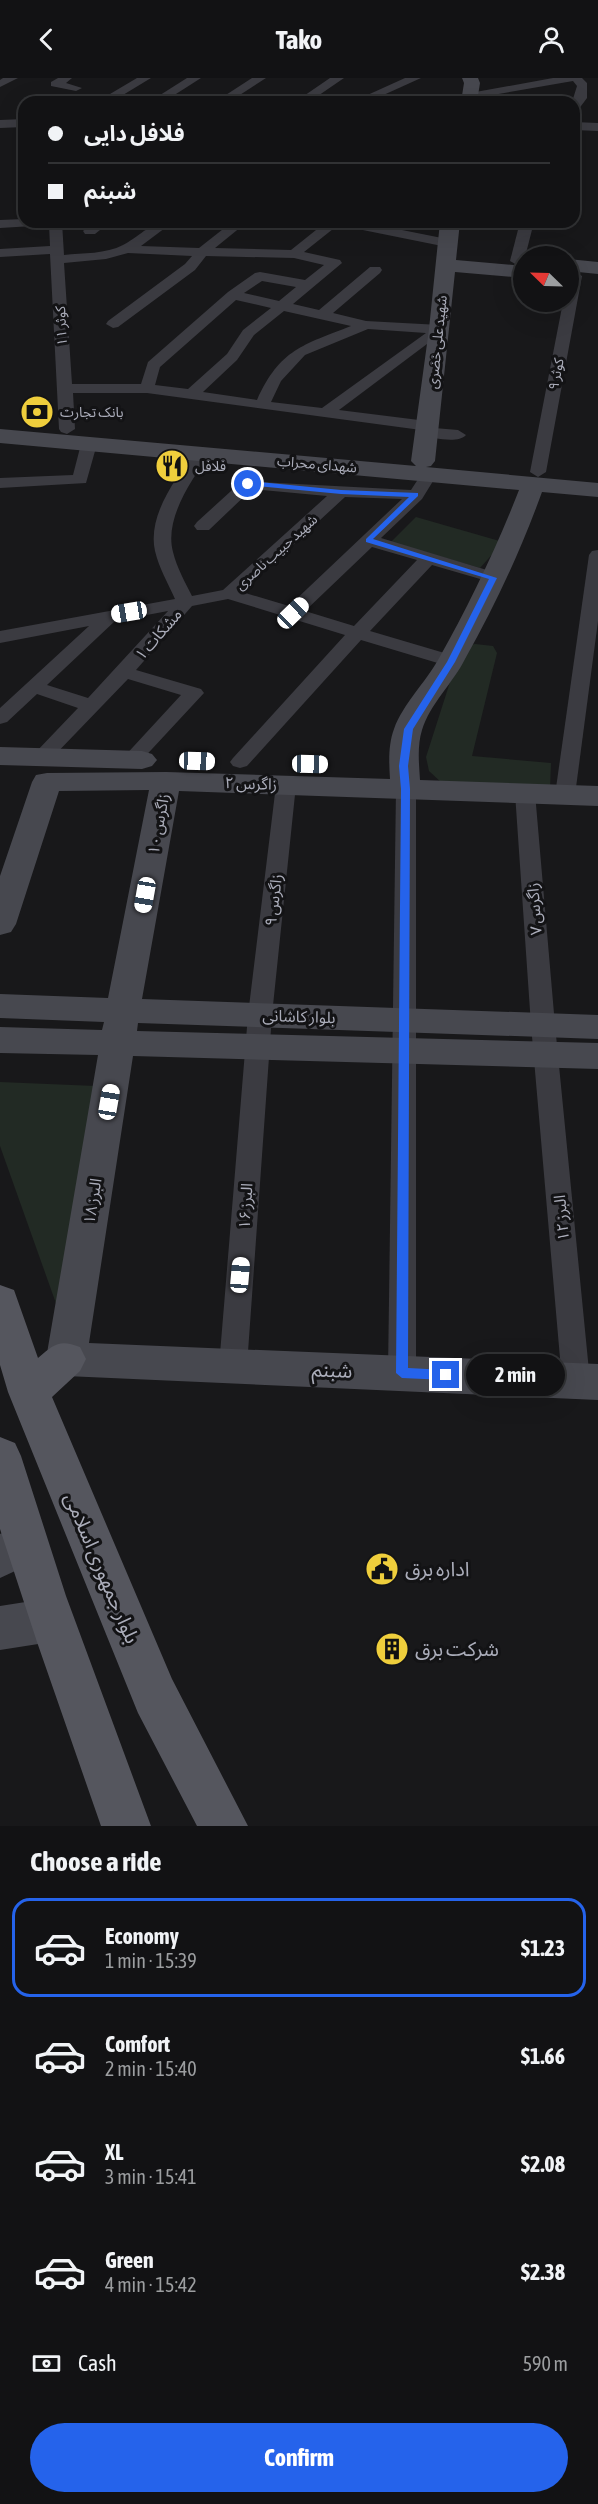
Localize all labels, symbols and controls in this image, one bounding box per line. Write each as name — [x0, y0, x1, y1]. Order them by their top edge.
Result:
icon: back — [30, 23, 63, 56]
icon: person — [535, 23, 568, 56]
text: Tako — [276, 24, 322, 55]
text: فلافل دایی — [84, 120, 185, 146]
text: شبنم — [84, 178, 136, 204]
north arrow — [513, 246, 579, 312]
map controls — [513, 246, 579, 312]
street label: شهید علی خضری — [424, 294, 451, 390]
street label: کوثر ۱۱ — [52, 305, 71, 346]
street label: کوثر ۹ — [545, 357, 568, 391]
bank icon: بانک تجارت — [19, 394, 55, 430]
place label: بانک تجارت — [60, 404, 124, 421]
restaurant icon: فلافل — [154, 448, 190, 484]
street label: شهدای محراب — [276, 453, 358, 476]
place label: فلافل — [195, 458, 226, 475]
route start — [234, 470, 261, 497]
street label: شهید حبیب ناصری — [232, 511, 321, 594]
car — [274, 594, 312, 632]
car — [110, 600, 148, 624]
street label: مشکات ۱ — [131, 605, 185, 663]
car — [179, 751, 215, 771]
car — [292, 755, 328, 773]
street label: زاگرس ۲ — [224, 773, 278, 794]
street label: زاگرس ۱۰ — [144, 792, 173, 856]
street label: زاگرس ۹ — [261, 873, 286, 927]
car — [133, 876, 157, 914]
street label: زاگرس ۷ — [523, 882, 546, 936]
street label: بلوار کاشانی — [262, 1006, 336, 1027]
car — [97, 1083, 121, 1121]
street label: البرز ۱۸ — [79, 1177, 105, 1225]
street label: البرز ۱۶ — [234, 1182, 257, 1230]
street label: البرز ۱۲ — [550, 1194, 573, 1242]
car — [229, 1256, 251, 1294]
callout: 2 min — [467, 1354, 566, 1396]
street label: شبنم — [311, 1357, 353, 1386]
route end — [432, 1361, 459, 1388]
text: 2 min — [495, 1363, 536, 1386]
street label: بلوار جمهوری اسلامی — [59, 1489, 145, 1647]
public building icon: اداره برق — [364, 1551, 400, 1587]
place label: اداره برق — [405, 1557, 470, 1581]
building icon: شرکت برق — [374, 1631, 410, 1667]
place label: شرکت برق — [415, 1637, 499, 1661]
text: Choose a ride — [30, 1846, 162, 1877]
icon: car — [33, 1921, 87, 1975]
text: Economy — [105, 1923, 179, 1949]
text: $1.23 — [521, 1935, 565, 1961]
text: 1 min · 15:39 — [105, 1949, 197, 1972]
icon: car — [33, 2029, 87, 2083]
text: Comfort — [105, 2031, 170, 2057]
text: $1.66 — [521, 2043, 565, 2069]
text: 2 min · 15:40 — [105, 2057, 197, 2080]
icon: car — [33, 2137, 87, 2191]
text: XL — [105, 2139, 123, 2165]
text: $2.08 — [521, 2151, 565, 2177]
text: 3 min · 15:41 — [105, 2165, 197, 2188]
icon: car — [33, 2245, 87, 2299]
text: Green — [105, 2247, 154, 2273]
text: $2.38 — [521, 2259, 565, 2285]
text: 4 min · 15:42 — [105, 2273, 197, 2296]
icon: cash — [30, 2347, 63, 2380]
text: Cash — [78, 2350, 117, 2376]
text: 590 m — [523, 2352, 568, 2375]
button: Confirm — [30, 2423, 568, 2492]

